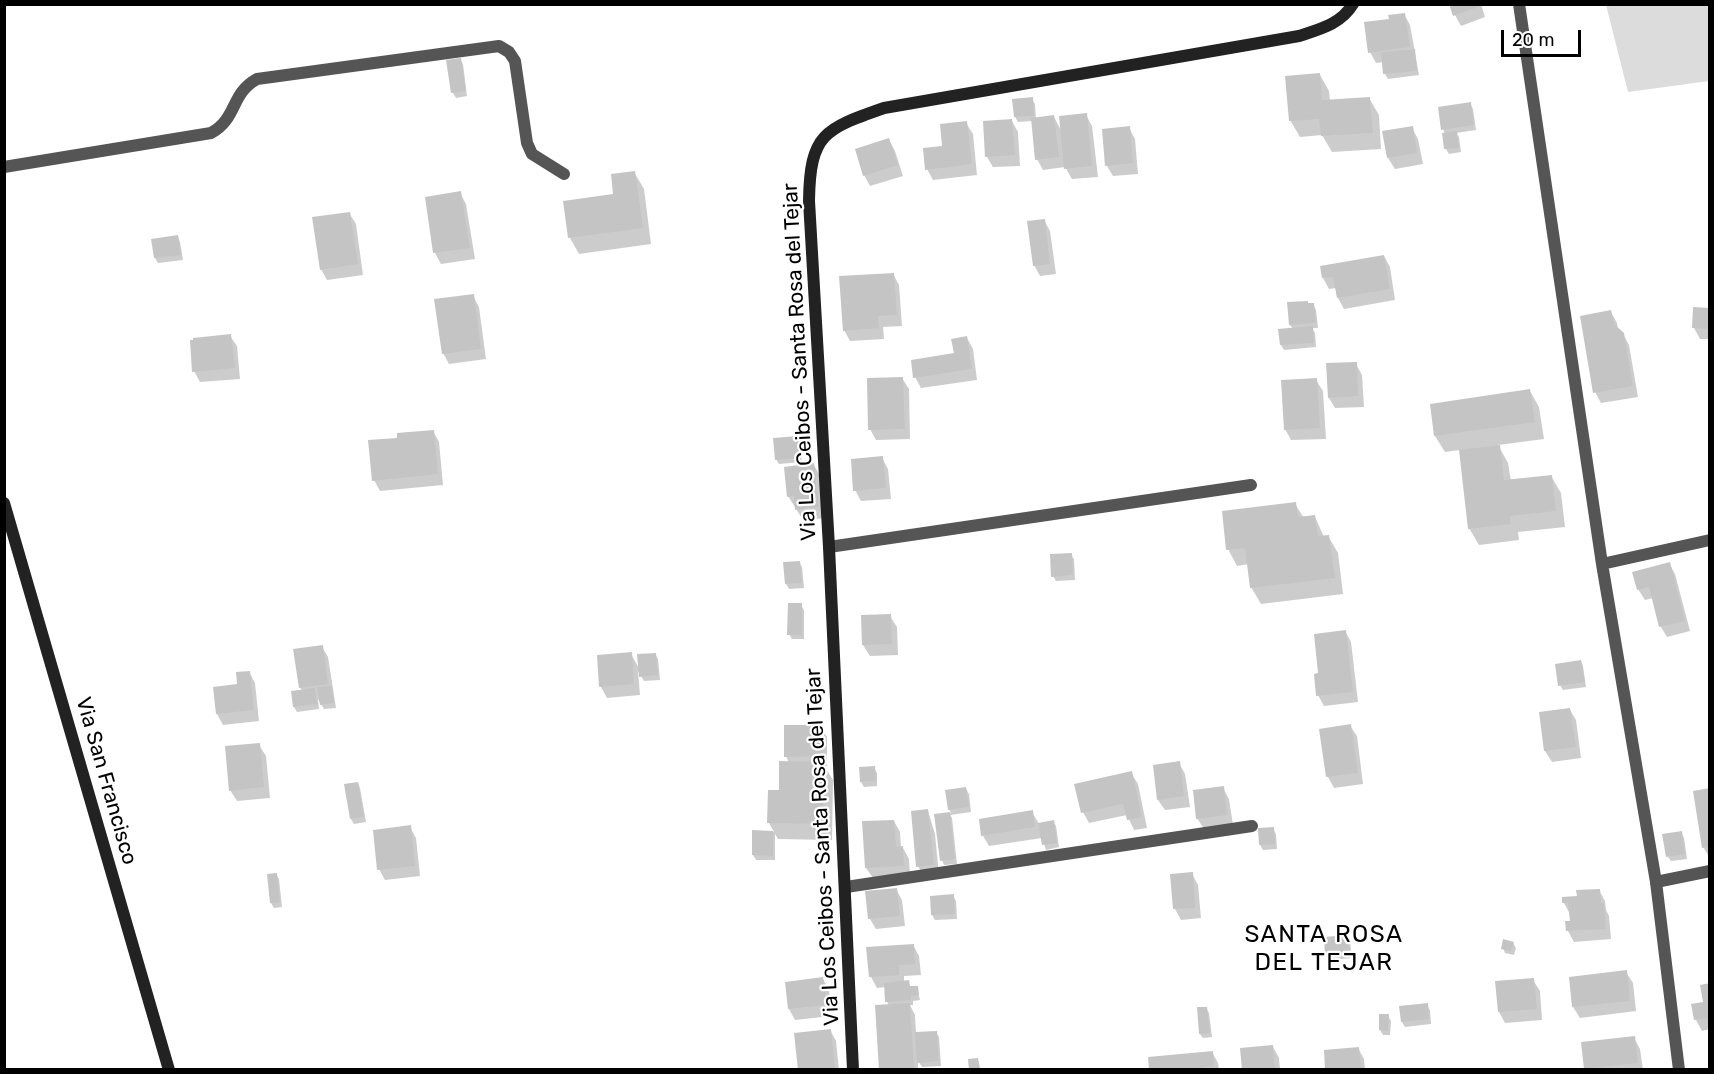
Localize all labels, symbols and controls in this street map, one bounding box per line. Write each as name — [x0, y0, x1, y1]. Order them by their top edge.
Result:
scale bar — [1504, 18, 1584, 56]
text: 20 m — [1512, 29, 1554, 51]
street label: Via Los Ceibos - Santa Rosa del Tejar — [778, 182, 822, 542]
street label: Via Los Ceibos - Santa Rosa del Tejar — [801, 667, 845, 1027]
street label: Via San Francisco — [70, 694, 142, 868]
district label: SANTA ROSA DEL TEJAR — [1244, 921, 1404, 977]

